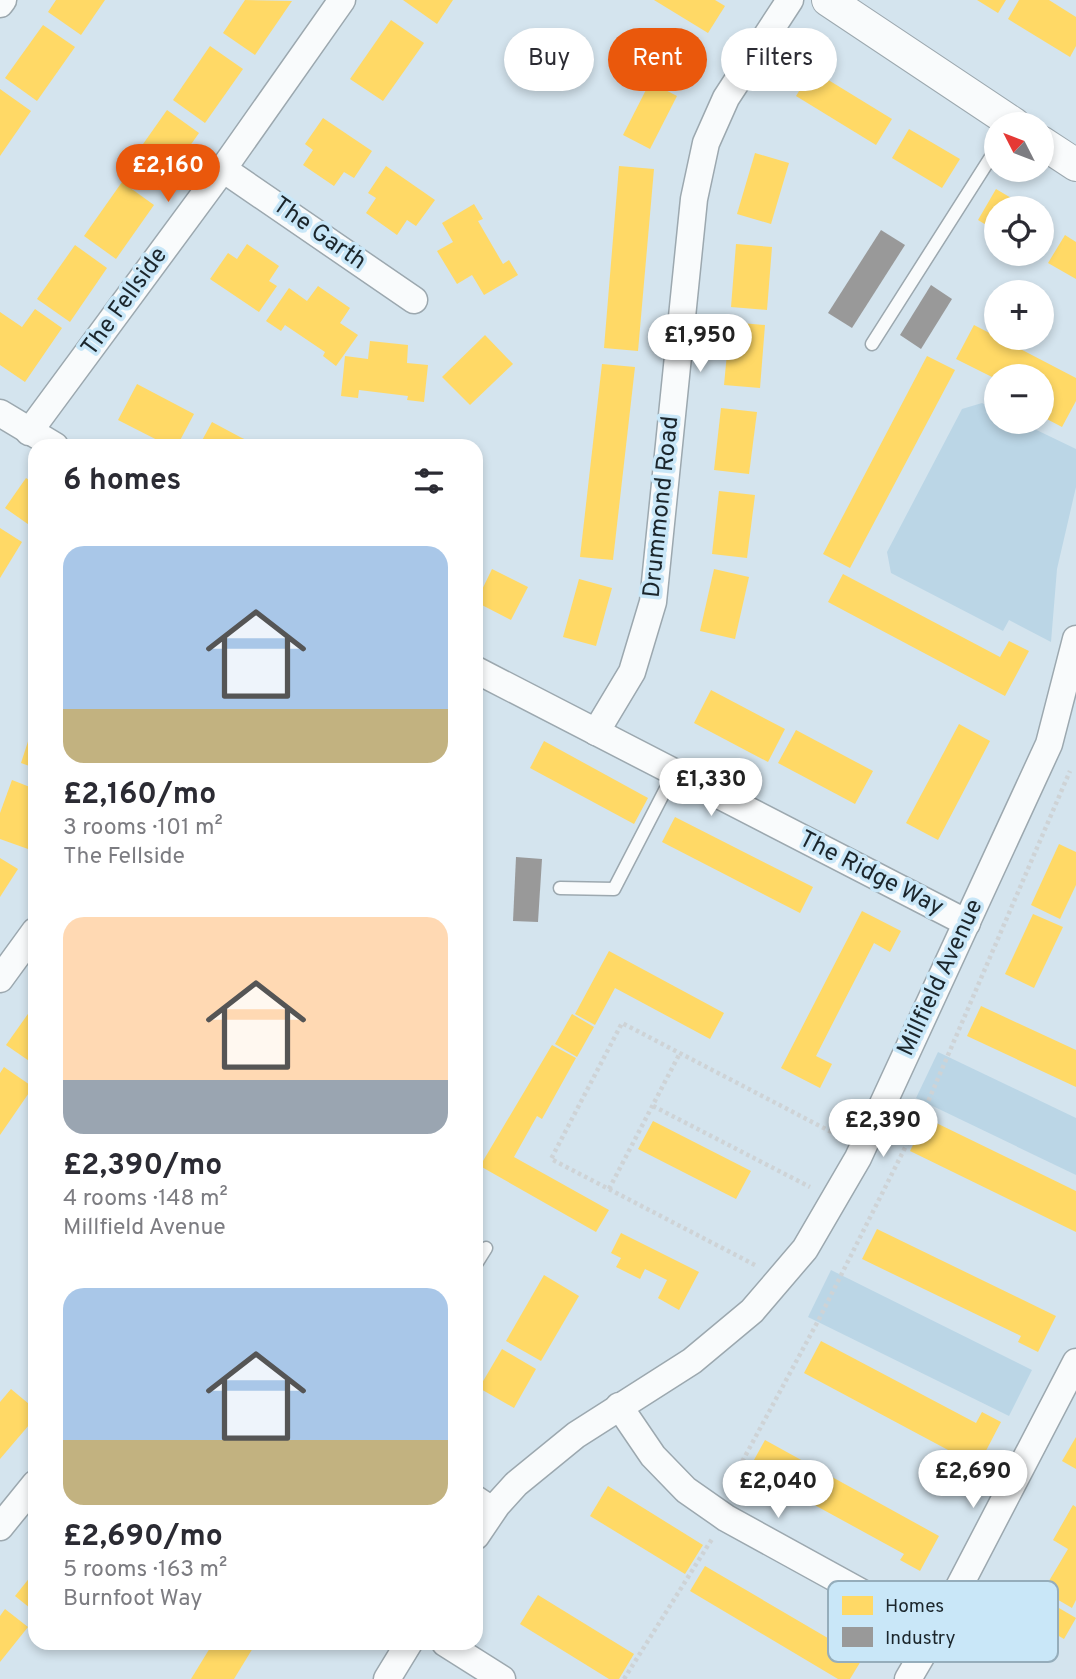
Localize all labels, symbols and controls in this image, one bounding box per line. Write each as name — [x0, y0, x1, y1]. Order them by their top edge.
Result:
chip: Buy — [504, 28, 594, 91]
chip: Rent — [608, 28, 707, 91]
chip: Filters — [721, 28, 837, 91]
north arrow — [984, 112, 1054, 182]
map controls — [984, 112, 1054, 434]
pin: £2,160 — [111, 144, 225, 204]
text: £2,160 — [132, 152, 204, 181]
street label: The Garth — [266, 191, 372, 277]
button: locate — [984, 196, 1054, 266]
street label: The Fellside — [75, 242, 175, 362]
button: + — [984, 280, 1054, 350]
pin: £1,950 — [643, 314, 757, 374]
text: £1,950 — [664, 322, 736, 351]
button: − — [984, 364, 1054, 434]
street label: Drummond Road — [638, 415, 686, 599]
icon: filters — [410, 462, 448, 500]
text: 6 homes — [63, 463, 181, 500]
icon: home — [193, 591, 319, 717]
pin: £1,330 — [654, 758, 768, 818]
text: £1,330 — [675, 766, 747, 795]
text: £2,160/mo — [63, 777, 216, 814]
text: 3 rooms · 101 m² — [63, 814, 223, 843]
street label: The Ridge Way — [794, 825, 948, 923]
text: The Fellside — [63, 843, 185, 872]
street label: Millfield Avenue — [892, 895, 990, 1061]
icon: home — [193, 962, 319, 1088]
pin: £2,390 — [826, 1100, 940, 1159]
text: £2,390 — [845, 1107, 921, 1136]
text: £2,390/mo — [63, 1148, 222, 1185]
text: 4 rooms · 148 m² — [63, 1185, 228, 1214]
text: Millfield Avenue — [63, 1214, 226, 1243]
icon: home — [193, 1333, 319, 1459]
pin: £2,690 — [916, 1450, 1030, 1510]
text: £2,690 — [934, 1458, 1012, 1487]
pin: £2,040 — [721, 1460, 835, 1520]
text: £2,040 — [739, 1468, 817, 1497]
text: £2,690/mo — [63, 1519, 223, 1556]
text: 5 rooms · 163 m² — [63, 1556, 227, 1585]
legend — [828, 1581, 1058, 1662]
text: Burnfoot Way — [63, 1585, 202, 1614]
text: Homes — [885, 1595, 944, 1619]
text: Industry — [885, 1627, 955, 1651]

